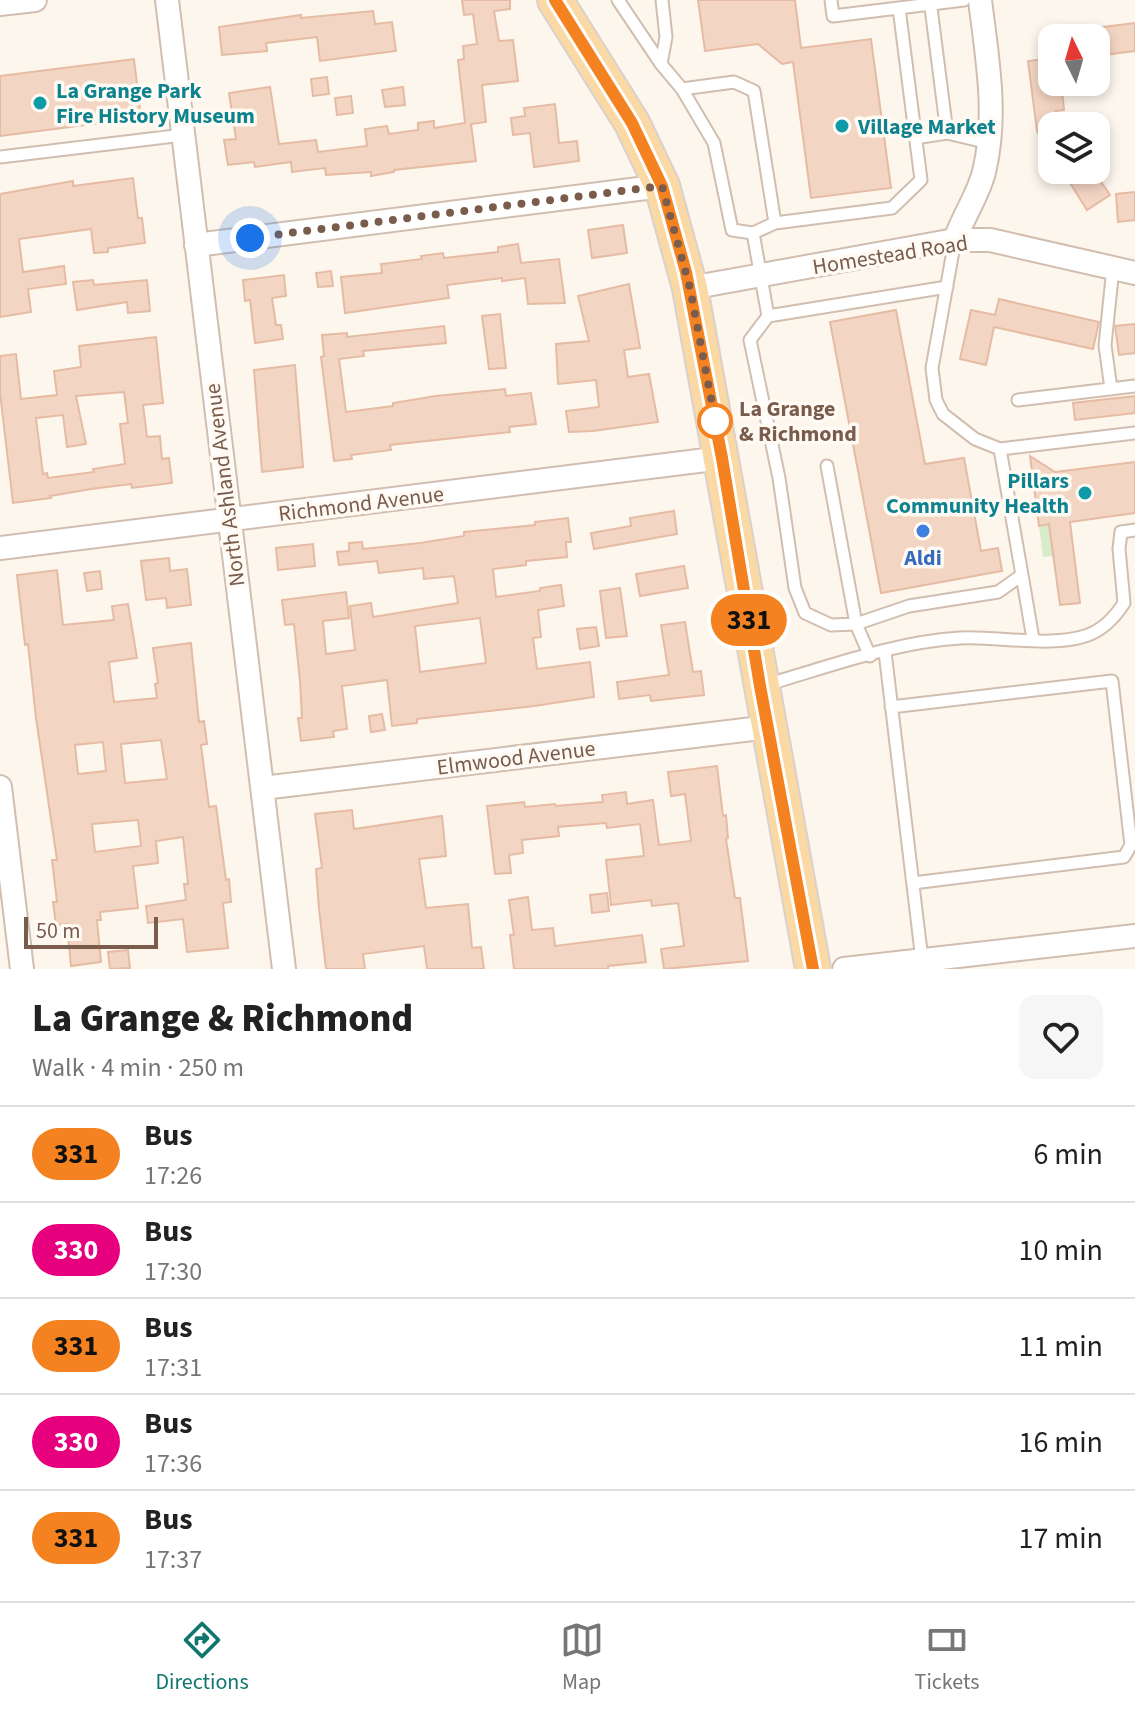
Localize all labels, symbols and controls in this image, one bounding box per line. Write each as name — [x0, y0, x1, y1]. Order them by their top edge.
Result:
north arrow — [1038, 24, 1110, 96]
map controls — [1038, 24, 1110, 184]
place label: La Grange Park Fire History Museum — [56, 75, 255, 132]
marker: La Grange Park Fire History Museum — [31, 94, 49, 112]
place label: Village Market — [857, 111, 996, 143]
button: layers — [1038, 112, 1110, 184]
marker: Village Market — [833, 117, 851, 135]
your location — [230, 218, 270, 258]
street label: Homestead Road — [810, 227, 970, 283]
street label: North Ashland Avenue — [197, 381, 253, 588]
place label: La Grange & Richmond — [739, 393, 857, 450]
marker: La Grange & Richmond — [698, 404, 732, 438]
place label: Pillars Community Health — [886, 465, 1069, 522]
street label: Richmond Avenue — [277, 478, 446, 530]
marker: Pillars Community Health — [1076, 484, 1094, 502]
marker: Aldi — [914, 522, 932, 540]
place label: Aldi — [903, 542, 942, 574]
line badge: 331 — [703, 594, 795, 646]
text: 331 — [727, 600, 771, 640]
street label: Elmwood Avenue — [435, 732, 597, 784]
scale bar — [24, 913, 158, 949]
text: 50 m — [36, 915, 81, 947]
text: La Grange & Richmond — [32, 992, 413, 1046]
button: heart — [1019, 995, 1103, 1079]
text: Walk · 4 min · 250 m — [32, 1049, 244, 1086]
text: Bus — [144, 1114, 192, 1157]
text: 6 min — [1033, 1133, 1103, 1176]
text: 331 — [54, 1134, 98, 1174]
text: 17:26 — [144, 1157, 202, 1194]
text: Bus — [144, 1210, 192, 1253]
text: 10 min — [1019, 1229, 1103, 1272]
text: 330 — [54, 1230, 98, 1270]
text: 17:30 — [144, 1253, 202, 1290]
text: Bus — [144, 1306, 192, 1349]
text: 11 min — [1019, 1325, 1103, 1368]
text: 331 — [54, 1326, 98, 1366]
text: 17:31 — [144, 1349, 202, 1386]
text: Bus — [144, 1402, 192, 1445]
text: 16 min — [1019, 1421, 1103, 1464]
text: 330 — [54, 1422, 98, 1462]
text: 17:36 — [144, 1445, 202, 1482]
text: Bus — [144, 1498, 192, 1541]
text: 17 min — [1019, 1517, 1103, 1560]
text: 331 — [54, 1518, 98, 1558]
text: 17:37 — [144, 1541, 202, 1578]
tab: Directions — [156, 1618, 249, 1698]
tab: Map — [560, 1618, 604, 1698]
tab: Tickets — [915, 1618, 979, 1698]

